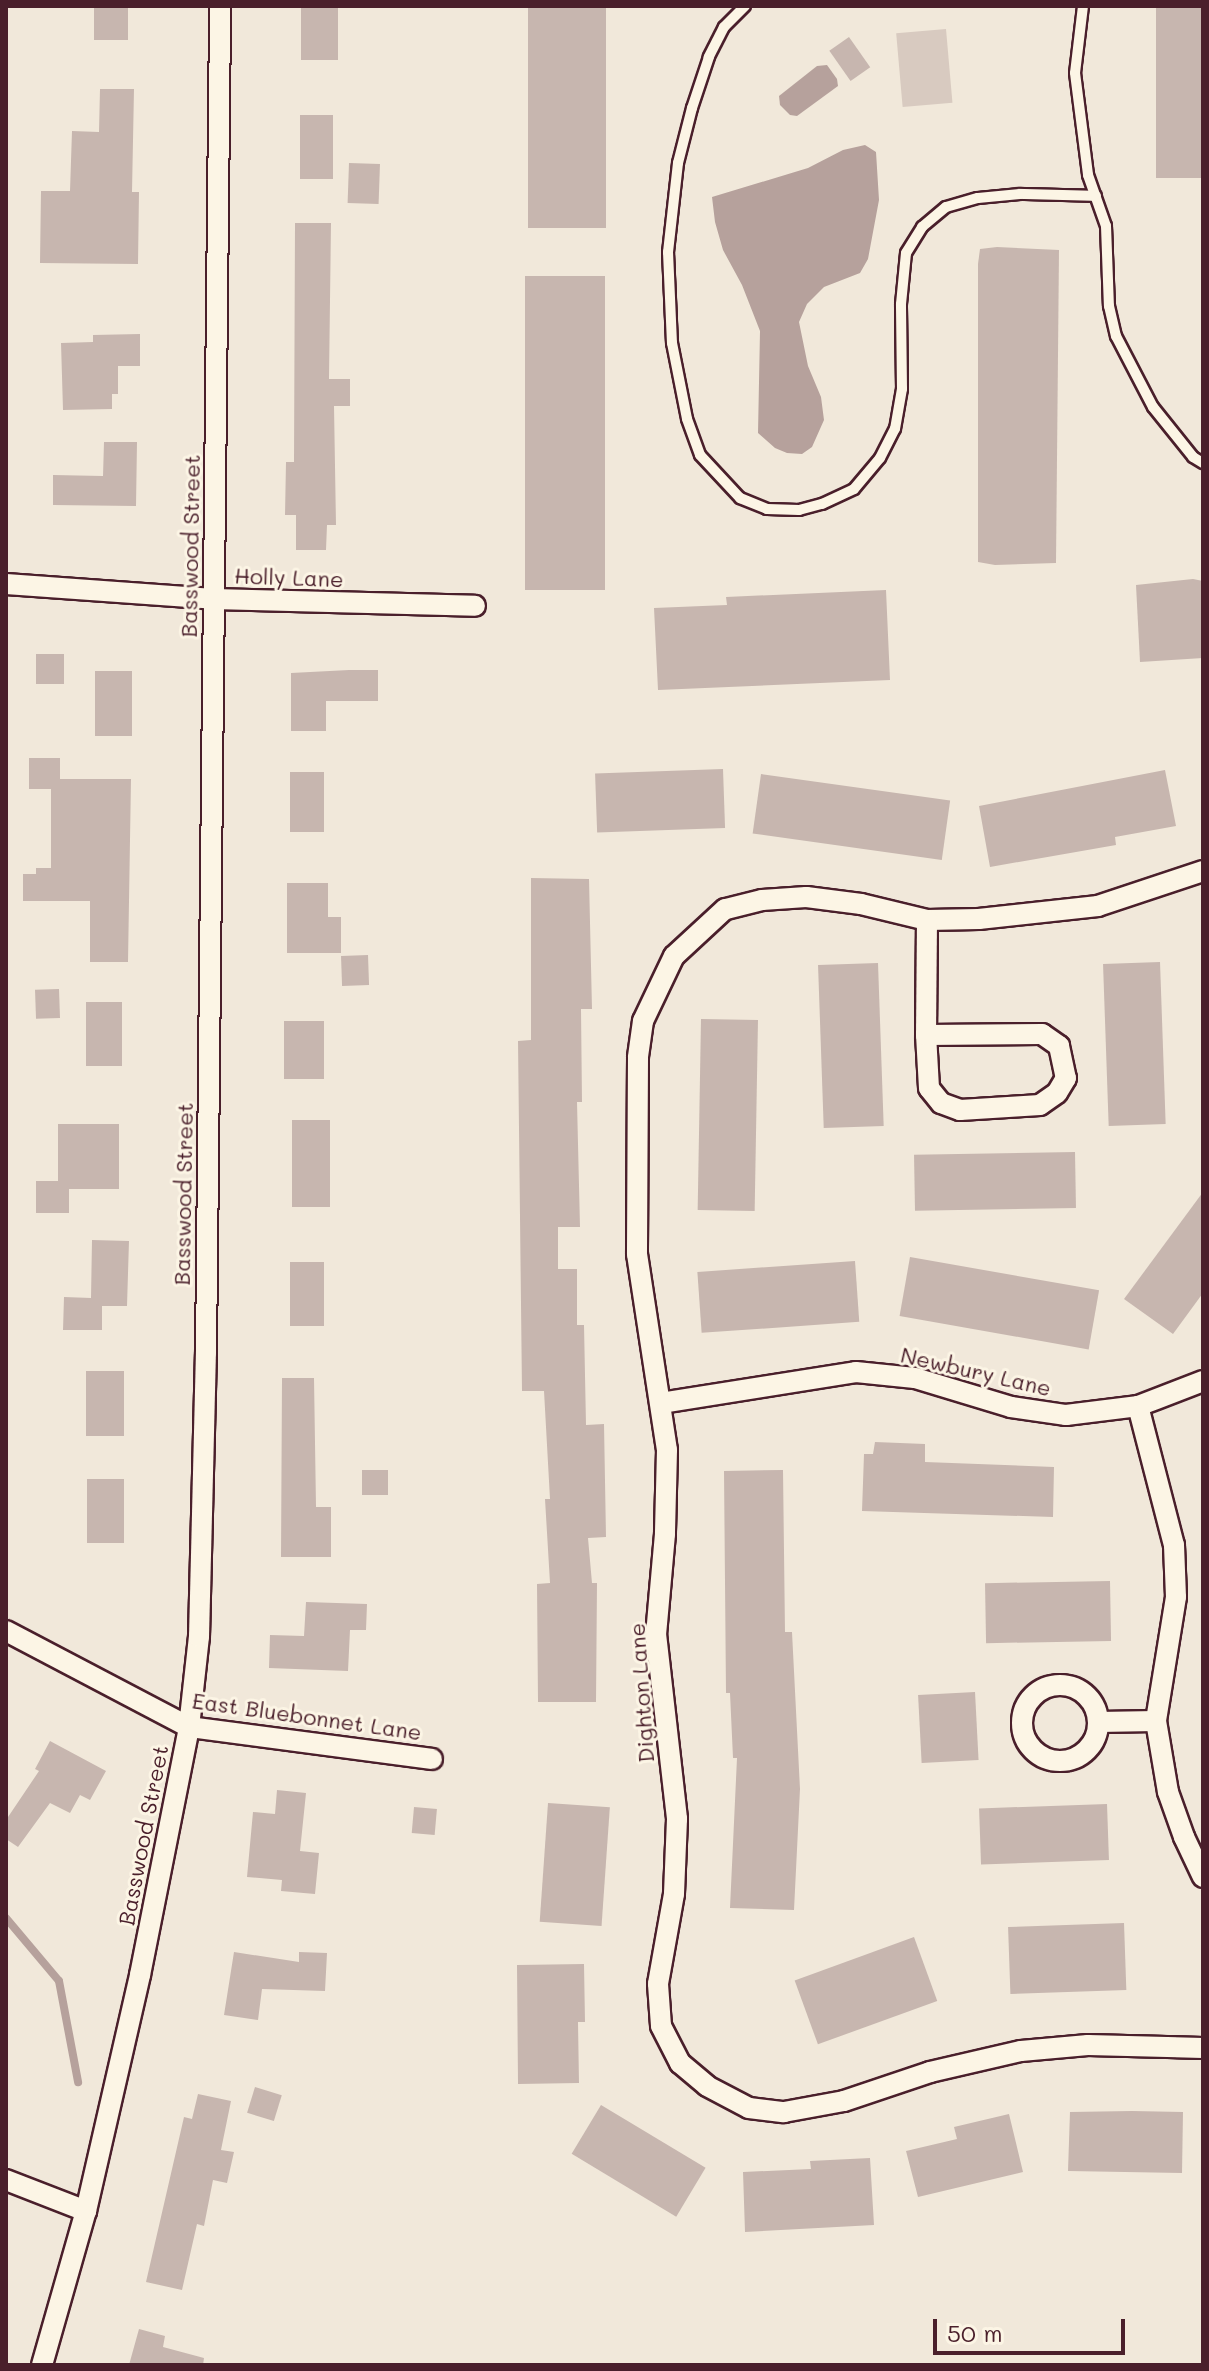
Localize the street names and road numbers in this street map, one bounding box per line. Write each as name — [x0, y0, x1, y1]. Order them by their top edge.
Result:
street label: Basswood Street — [175, 454, 205, 638]
street label: Holly Lane — [234, 562, 344, 592]
street label: Basswood Street — [168, 1102, 198, 1286]
street label: Newbury Lane — [898, 1341, 1054, 1401]
street label: Dighton Lane — [623, 1622, 659, 1764]
street label: East Bluebonnet Lane — [191, 1687, 423, 1745]
street label: Basswood Street — [113, 1743, 173, 1927]

